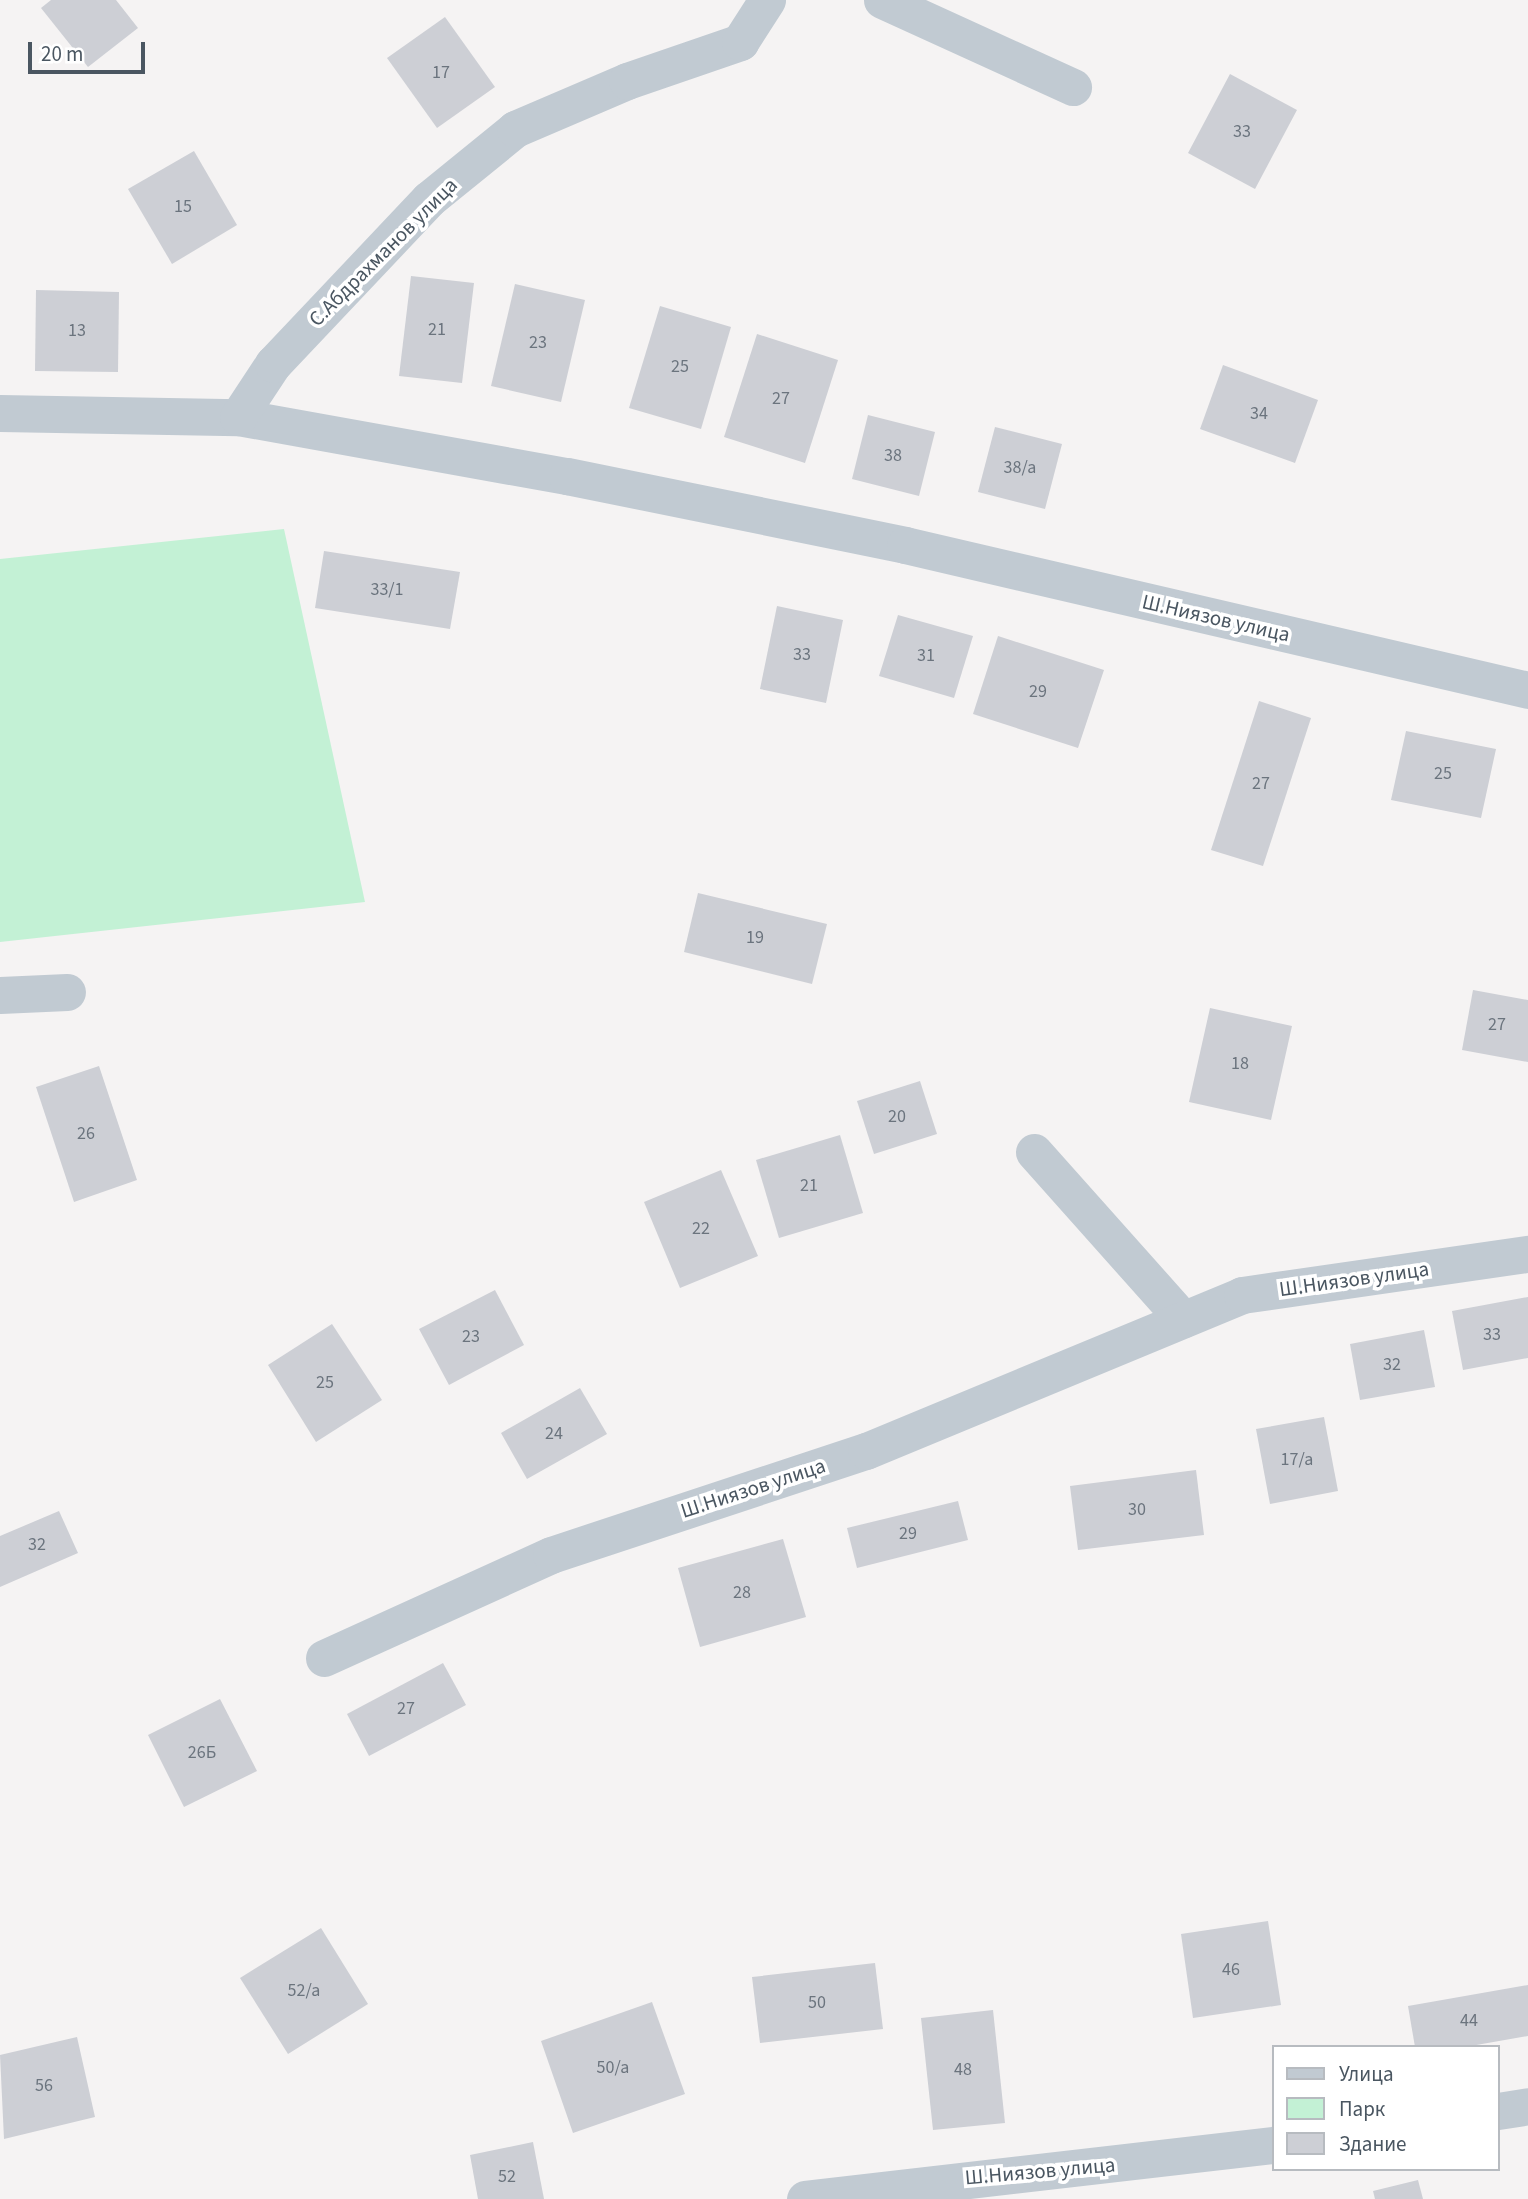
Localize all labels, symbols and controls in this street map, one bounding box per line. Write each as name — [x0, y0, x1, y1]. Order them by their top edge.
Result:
scale bar — [32, 28, 149, 72]
text: 20 m — [41, 39, 83, 69]
house number: 17 — [432, 62, 450, 84]
house number: 33 — [1233, 121, 1251, 143]
street label: С.Абдрахманов улица — [303, 172, 463, 332]
house number: 15 — [174, 196, 192, 218]
house number: 21 — [428, 319, 446, 341]
house number: 13 — [68, 320, 86, 342]
house number: 23 — [529, 332, 547, 354]
house number: 25 — [671, 356, 689, 378]
house number: 27 — [772, 388, 790, 410]
house number: 34 — [1250, 403, 1268, 425]
house number: 38 — [884, 445, 902, 467]
house number: 38/а — [1004, 457, 1036, 479]
house number: 33/1 — [370, 579, 404, 601]
street label: Ш.Ниязов улица — [1140, 589, 1292, 647]
house number: 33 — [793, 644, 811, 666]
house number: 31 — [917, 645, 935, 667]
house number: 29 — [1029, 681, 1047, 703]
house number: 25 — [1434, 763, 1452, 785]
house number: 27 — [1252, 773, 1270, 795]
house number: 19 — [746, 927, 764, 949]
house number: 27 — [1488, 1014, 1506, 1036]
house number: 18 — [1231, 1053, 1249, 1075]
house number: 20 — [888, 1106, 906, 1128]
house number: 26 — [77, 1123, 95, 1145]
house number: 21 — [800, 1175, 818, 1197]
house number: 22 — [692, 1218, 710, 1240]
street label: Ш.Ниязов улица — [1278, 1256, 1430, 1302]
house number: 33 — [1483, 1324, 1501, 1346]
house number: 23 — [462, 1326, 480, 1348]
house number: 32 — [1383, 1354, 1401, 1376]
house number: 25 — [316, 1372, 334, 1394]
house number: 24 — [545, 1423, 563, 1445]
house number: 17/а — [1281, 1449, 1313, 1471]
street label: Ш.Ниязов улица — [677, 1453, 829, 1523]
house number: 30 — [1128, 1499, 1146, 1521]
house number: 29 — [899, 1523, 917, 1545]
house number: 32 — [28, 1534, 46, 1556]
house number: 28 — [733, 1582, 751, 1604]
house number: 27 — [397, 1698, 415, 1720]
house number: 26Б — [188, 1742, 216, 1764]
house number: 46 — [1222, 1959, 1240, 1981]
house number: 52/а — [288, 1980, 320, 2002]
house number: 50 — [808, 1992, 826, 2014]
house number: 44 — [1460, 2010, 1478, 2032]
legend — [1272, 2045, 1500, 2171]
house number: 50/а — [597, 2057, 629, 2079]
house number: 48 — [954, 2059, 972, 2081]
text: Улица — [1339, 2059, 1394, 2089]
house number: 56 — [35, 2075, 53, 2097]
text: Парк — [1339, 2094, 1385, 2124]
text: Здание — [1339, 2129, 1407, 2159]
street label: Ш.Ниязов улица — [964, 2152, 1116, 2190]
house number: 52 — [498, 2166, 516, 2188]

